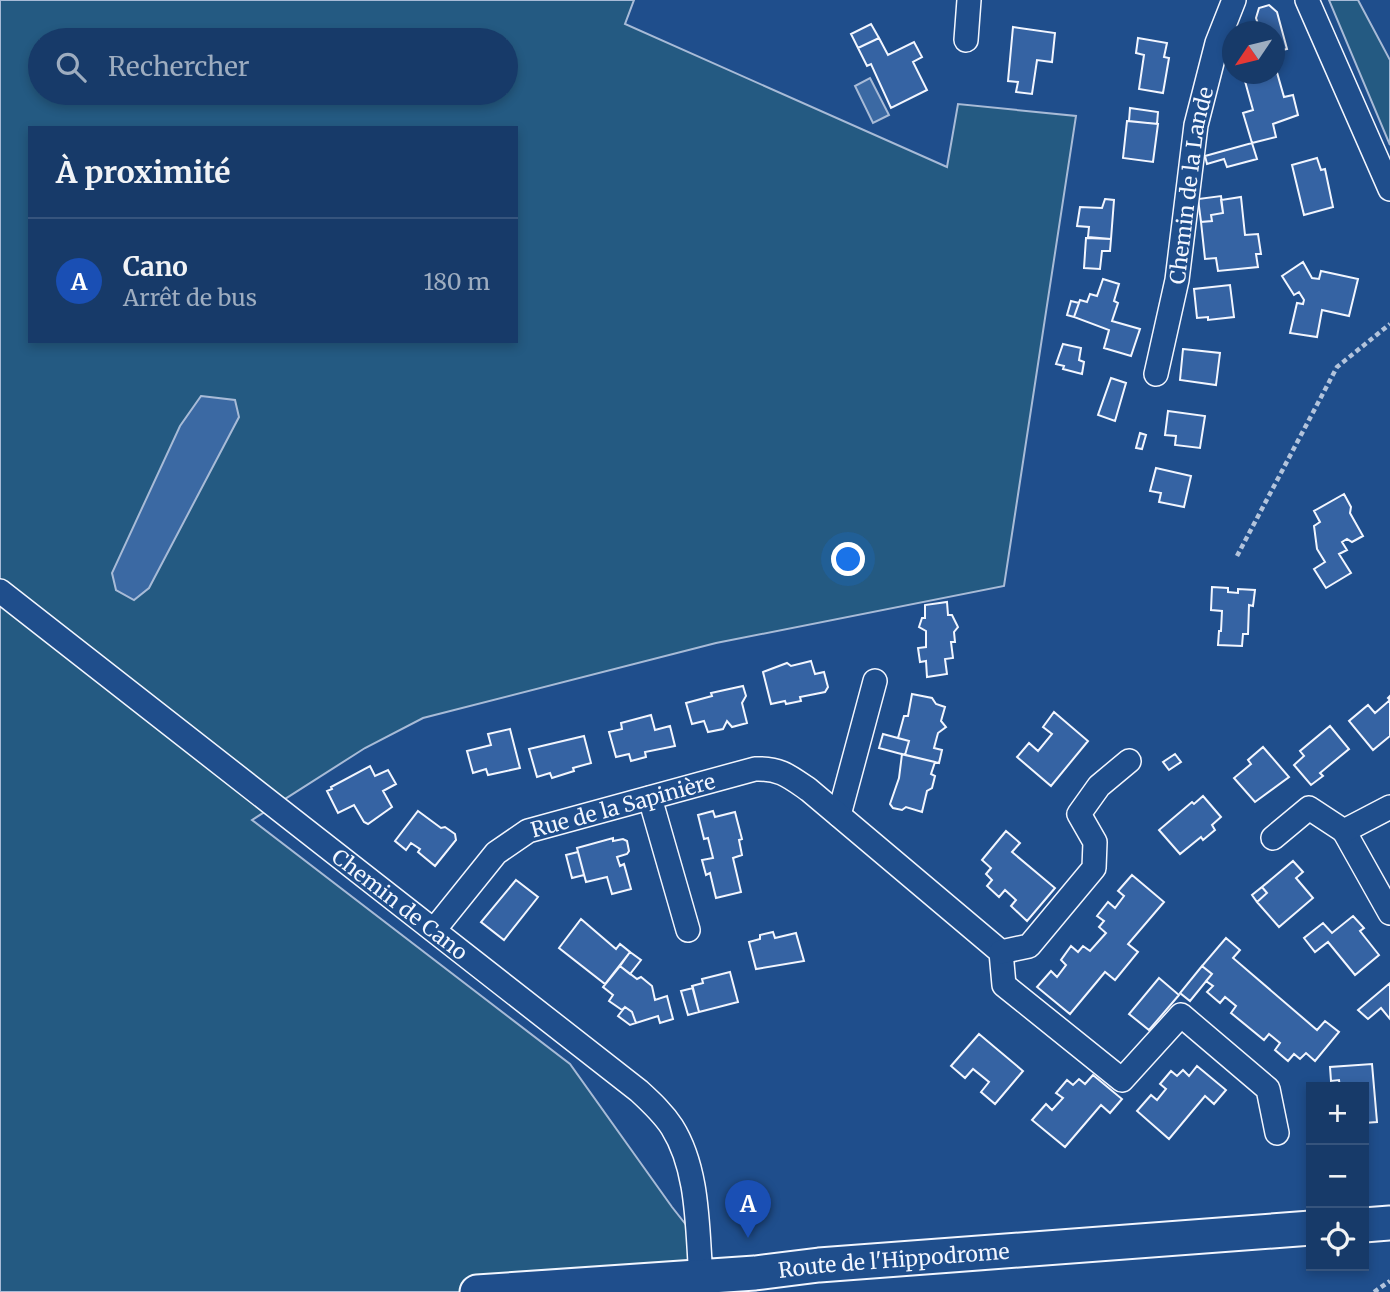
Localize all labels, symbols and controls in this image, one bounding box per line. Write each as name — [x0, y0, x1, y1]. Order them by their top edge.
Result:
north arrow — [1222, 21, 1285, 84]
search box — [28, 28, 518, 105]
icon: search — [52, 48, 90, 86]
text: Rechercher — [108, 50, 250, 83]
street label: Chemin de la Lande — [1163, 84, 1219, 286]
text: À proximité — [56, 153, 231, 191]
text: Cano — [123, 250, 188, 283]
text: A — [71, 267, 87, 296]
text: 180 m — [424, 267, 490, 296]
text: Arrêt de bus — [123, 283, 257, 312]
your location — [831, 542, 865, 576]
street label: Rue de la Sapinière — [528, 767, 718, 843]
street label: Chemin de Cano — [327, 843, 473, 966]
map controls — [1306, 1082, 1369, 1271]
button: + — [1306, 1082, 1369, 1145]
button: − — [1306, 1145, 1369, 1208]
pin: A — [725, 1180, 771, 1238]
button: locate — [1306, 1208, 1369, 1271]
street label: Route de l'Hippodrome — [776, 1237, 1010, 1284]

